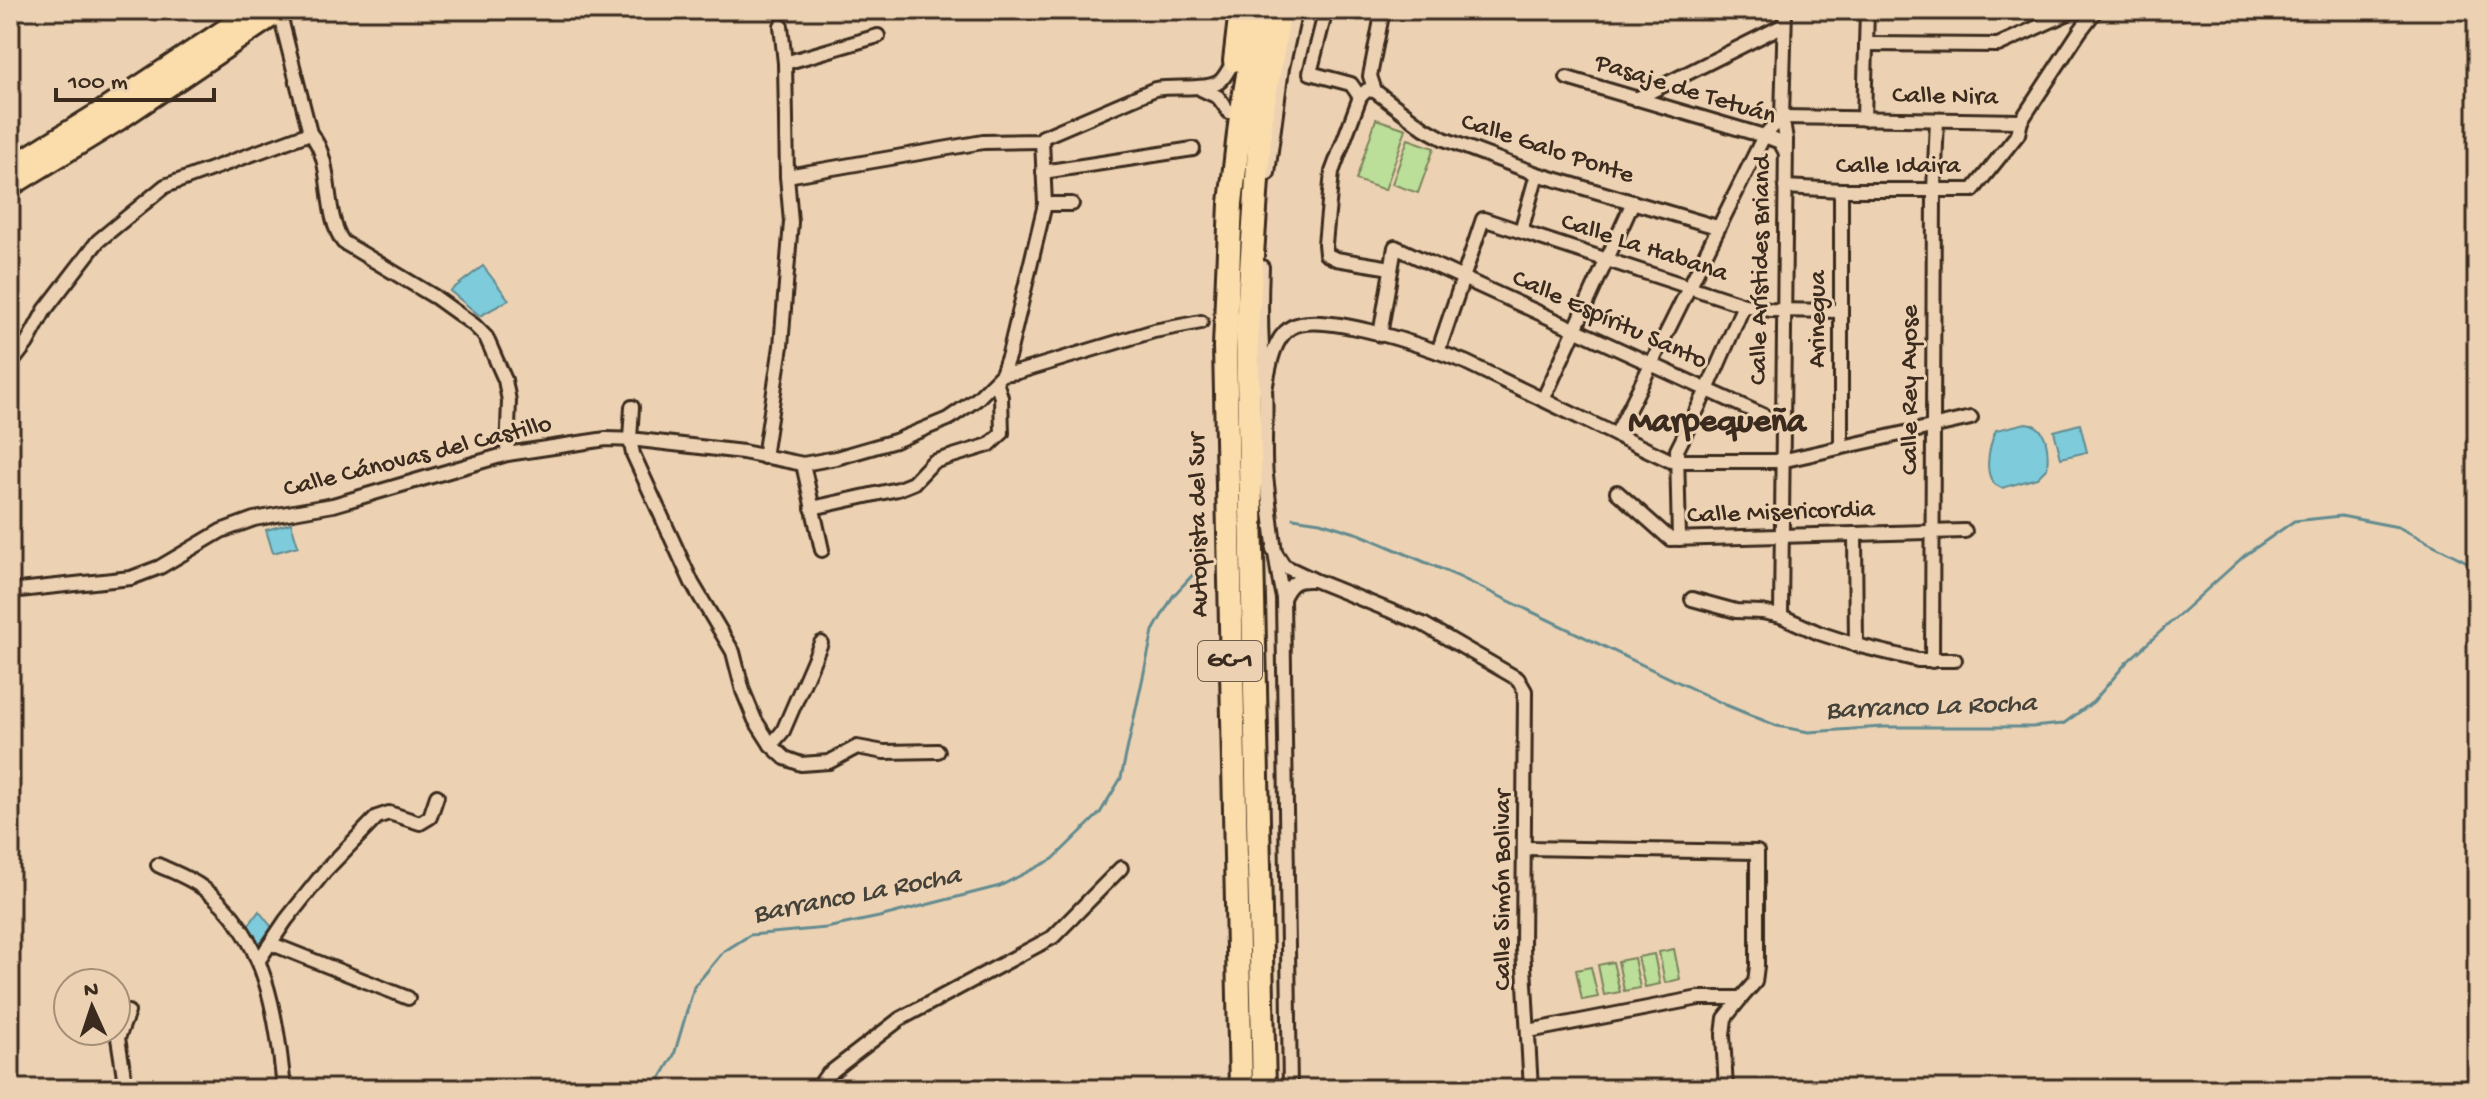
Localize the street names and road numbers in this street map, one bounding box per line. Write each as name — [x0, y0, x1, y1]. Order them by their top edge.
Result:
street label: Pasaje de Tetuán — [1590, 48, 1780, 133]
street label: Calle Nira — [1892, 82, 2000, 114]
street label: Calle Galo Ponte — [1457, 107, 1638, 193]
street label: Calle Idaira — [1836, 152, 1962, 183]
street label: Calle Arístides Briand — [1744, 153, 1780, 385]
street label: Calle La Habana — [1557, 207, 1733, 291]
street label: Calle Espíritu Santo — [1507, 264, 1711, 378]
street label: Arinegua — [1804, 269, 1835, 368]
street label: Calle Rey Ayose — [1896, 304, 1927, 475]
street label: Calle Cánovas del Castillo — [281, 410, 555, 506]
street label: Autopista del Sur — [1183, 430, 1217, 618]
street label: Calle Misericordia — [1687, 495, 1877, 533]
road number: GC-1 — [1198, 641, 1262, 681]
street label: Calle Simón Bolivar — [1489, 787, 1520, 990]

